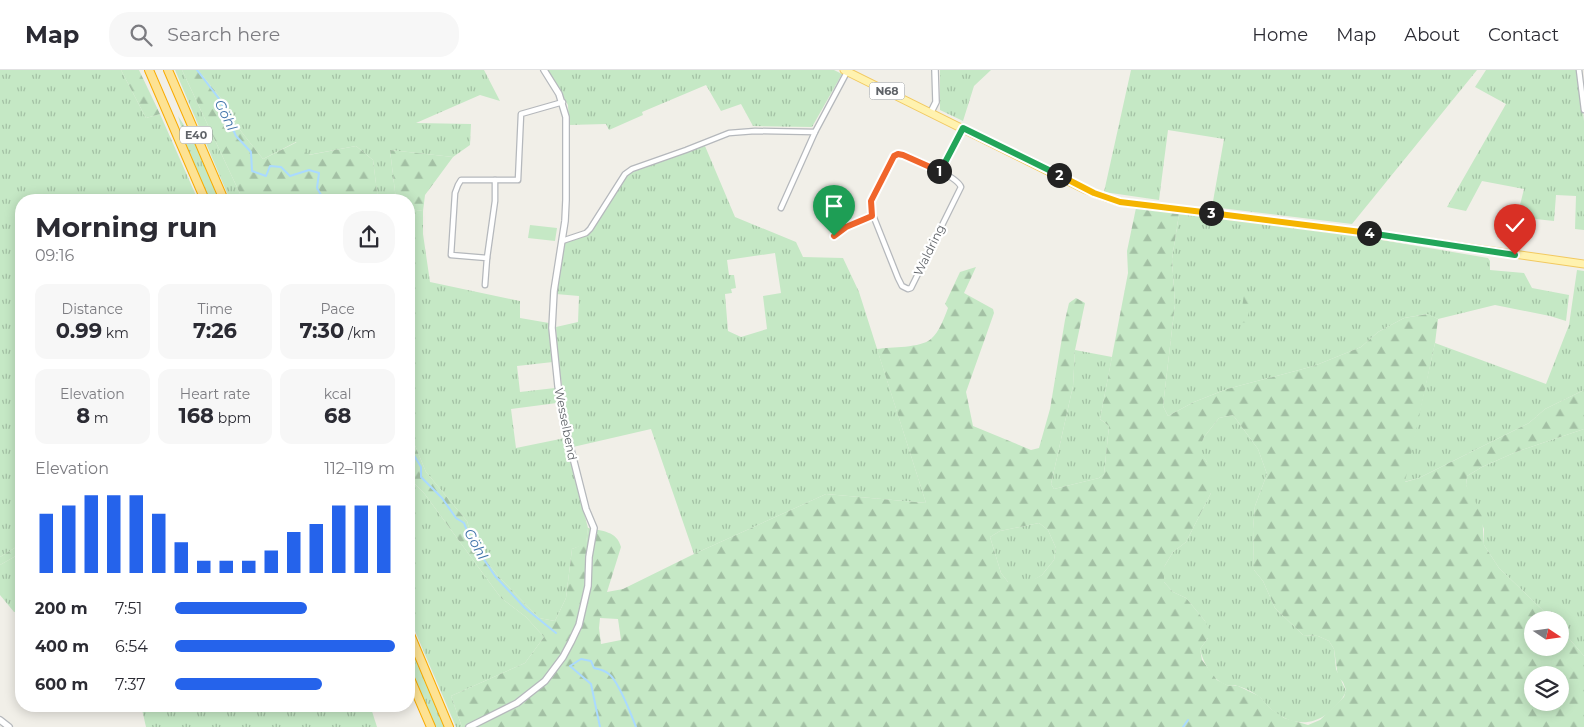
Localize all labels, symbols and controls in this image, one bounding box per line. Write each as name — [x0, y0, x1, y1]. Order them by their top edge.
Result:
search box — [109, 12, 459, 57]
text: Map — [25, 20, 79, 49]
icon: search — [127, 21, 155, 49]
text: Search here — [167, 23, 280, 46]
text: Home — [1252, 24, 1308, 46]
text: Map — [1336, 24, 1376, 46]
text: About — [1404, 24, 1460, 46]
text: Contact — [1488, 24, 1559, 46]
road number: N68 — [870, 82, 904, 100]
water label: Göhl — [211, 96, 241, 134]
road number: E40 — [180, 126, 212, 144]
pin: 1 — [926, 158, 952, 184]
text: 1 — [937, 162, 942, 180]
pin: 2 — [1046, 162, 1072, 188]
text: 2 — [1055, 166, 1064, 184]
pin — [813, 185, 855, 236]
icon: arrive — [820, 192, 848, 220]
pin: 3 — [1198, 200, 1224, 226]
text: 3 — [1207, 204, 1216, 222]
pin — [1494, 204, 1536, 255]
text: Morning run — [35, 210, 217, 244]
button: share — [343, 211, 395, 263]
icon: check — [1501, 211, 1529, 239]
pin: 4 — [1356, 220, 1382, 246]
street label: Waldring — [910, 222, 948, 278]
text: 4 — [1365, 224, 1374, 242]
text: 09:16 — [35, 246, 74, 265]
text: Distance — [62, 300, 123, 318]
text: Time — [197, 300, 233, 318]
text: Pace — [320, 300, 355, 318]
text: 0.99 — [56, 318, 102, 343]
text: 7:26 — [193, 318, 237, 343]
text: 7:30 — [299, 318, 344, 343]
text: km — [102, 324, 129, 342]
text: /km — [344, 324, 376, 342]
text: Elevation — [60, 385, 125, 403]
text: Heart rate — [180, 385, 250, 403]
text: kcal — [324, 385, 352, 403]
street label: Wesselbend — [552, 386, 580, 462]
text: 8 — [76, 403, 90, 428]
text: 168 — [178, 403, 214, 428]
text: 68 — [324, 403, 351, 428]
text: m — [90, 409, 109, 427]
text: bpm — [214, 409, 251, 427]
text: Elevation — [35, 459, 109, 478]
text: 112–119 m — [324, 459, 395, 478]
water label: Göhl — [460, 525, 492, 563]
text: 200 m — [35, 599, 87, 618]
text: 7:51 — [115, 599, 142, 618]
north arrow — [1524, 611, 1569, 656]
map controls — [1524, 611, 1569, 711]
text: 400 m — [35, 637, 89, 656]
text: 6:54 — [115, 637, 148, 656]
button: layers — [1524, 666, 1569, 711]
text: 600 m — [35, 675, 88, 694]
text: 7:37 — [115, 675, 146, 694]

